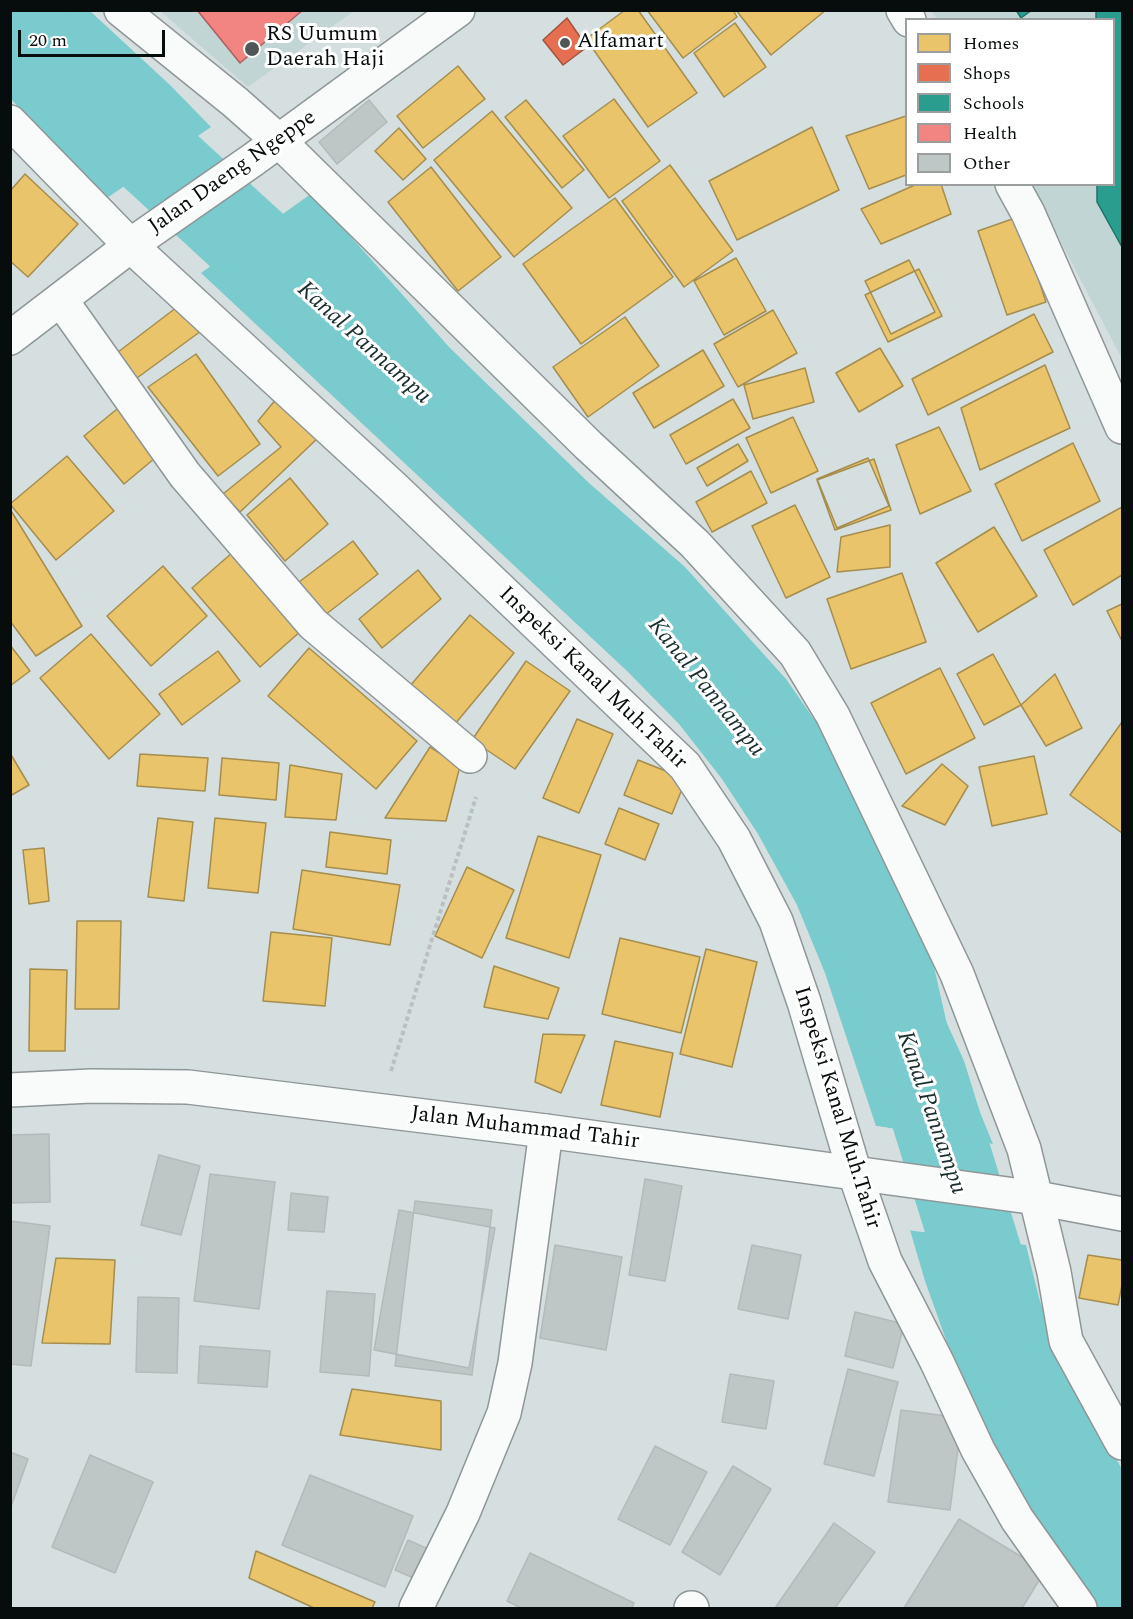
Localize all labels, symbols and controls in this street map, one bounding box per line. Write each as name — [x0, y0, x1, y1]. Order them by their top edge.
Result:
scale bar — [21, 18, 168, 56]
legend — [905, 18, 1115, 186]
place label: RS Uumum Daerah Haji — [266, 23, 385, 74]
text: 20 m — [29, 27, 67, 54]
place label: Alfamart — [577, 30, 664, 56]
text: Homes — [963, 30, 1019, 57]
marker: Alfamart — [558, 36, 572, 50]
marker: RS Uumum Daerah Haji — [243, 40, 261, 58]
text: Shops — [963, 60, 1011, 87]
text: Schools — [963, 90, 1025, 117]
street label: Jalan Daeng Ngeppe — [144, 105, 322, 241]
text: Health — [963, 120, 1017, 147]
text: Other — [963, 150, 1010, 177]
water label: Kanal Pannampu — [290, 276, 436, 412]
street label: Inspeksi Kanal Muh.Tahir — [492, 582, 692, 776]
water label: Kanal Pannampu — [640, 613, 770, 763]
street label: Inspeksi Kanal Muh.Tahir — [787, 984, 885, 1232]
water label: Kanal Pannampu — [889, 1028, 971, 1198]
street label: Jalan Muhammad Tahir — [409, 1102, 641, 1156]

